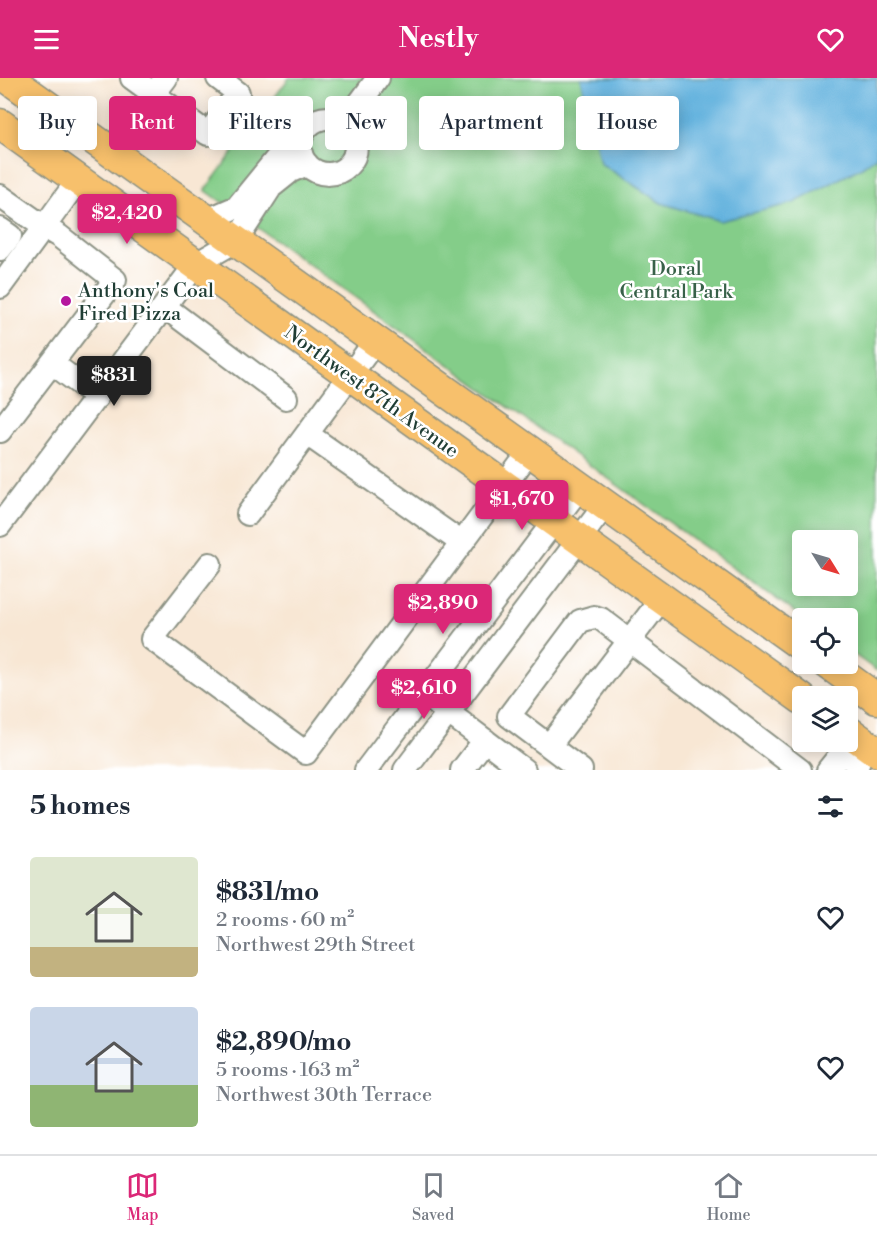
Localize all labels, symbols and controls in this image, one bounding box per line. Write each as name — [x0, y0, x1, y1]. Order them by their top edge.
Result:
text: Nestly — [399, 22, 478, 56]
icon: menu — [30, 23, 63, 56]
icon: heart — [814, 23, 847, 56]
chip: Buy — [18, 96, 97, 150]
chip: Rent — [109, 96, 196, 150]
chip: Filters — [208, 96, 313, 150]
chip: New — [325, 96, 407, 150]
chip: Apartment — [419, 96, 564, 150]
chip: House — [576, 96, 679, 150]
pin: $2,420 — [78, 194, 176, 245]
text: $2,420 — [92, 201, 162, 226]
park label: Doral Central Park — [619, 257, 734, 305]
place label: Anthony's Coal Fired Pizza — [77, 279, 214, 327]
marker: Anthony's Coal Fired Pizza — [59, 294, 73, 308]
street label: Northwest 87th Avenue — [279, 321, 463, 464]
pin: $831 — [78, 356, 150, 407]
text: $831 — [91, 363, 137, 388]
pin: $1,670 — [473, 480, 571, 531]
text: $1,670 — [489, 487, 555, 512]
north arrow — [792, 530, 858, 596]
map controls — [792, 530, 858, 752]
pin: $2,890 — [394, 584, 492, 635]
text: $2,890 — [408, 591, 478, 616]
button: locate — [792, 608, 858, 674]
pin: $2,610 — [375, 669, 473, 720]
text: $2,610 — [391, 676, 457, 701]
button: layers — [792, 686, 858, 752]
text: 5 homes — [30, 790, 130, 822]
icon: filters — [814, 790, 847, 823]
text: $831/mo — [216, 876, 319, 908]
icon: home — [78, 881, 150, 953]
icon: heart — [814, 901, 847, 934]
text: 2 rooms · 60 m² — [216, 908, 354, 933]
text: Northwest 29th Street — [216, 933, 415, 958]
text: $2,890/mo — [216, 1026, 351, 1058]
icon: home — [78, 1031, 150, 1103]
icon: heart — [814, 1051, 847, 1084]
text: 5 rooms · 163 m² — [216, 1058, 360, 1083]
text: Northwest 30th Terrace — [216, 1083, 432, 1108]
tab: Map — [126, 1169, 159, 1225]
tab: Saved — [412, 1169, 454, 1225]
tab: Home — [707, 1169, 751, 1225]

